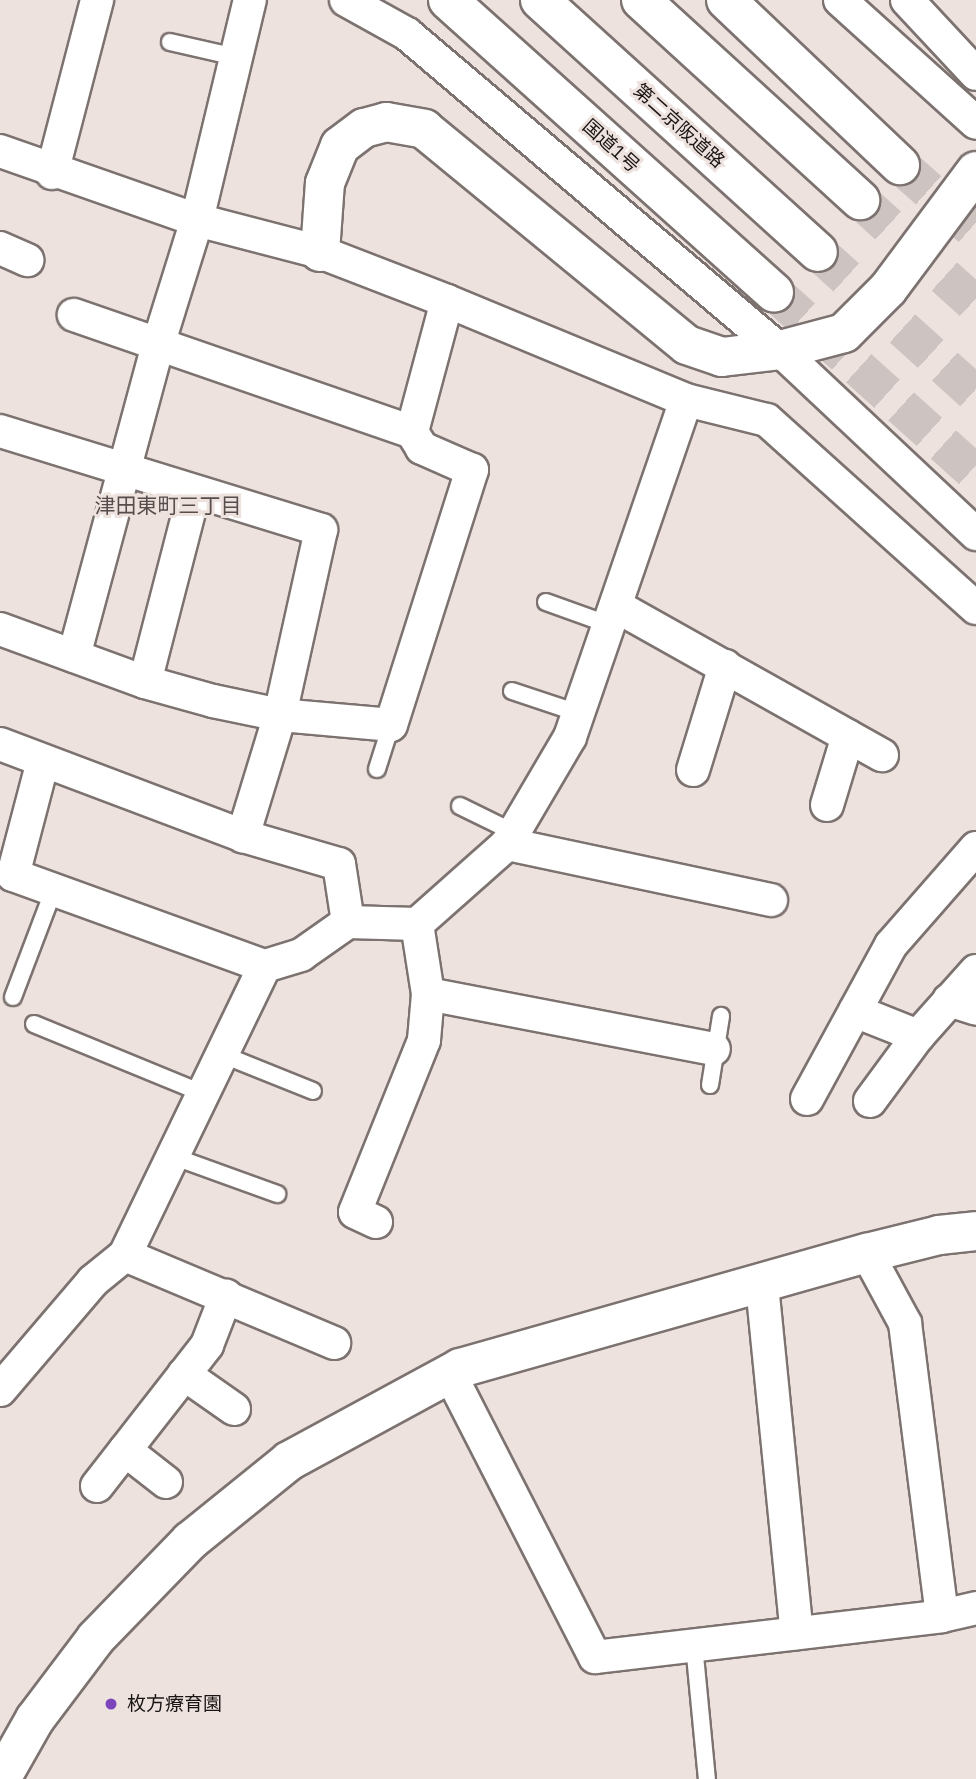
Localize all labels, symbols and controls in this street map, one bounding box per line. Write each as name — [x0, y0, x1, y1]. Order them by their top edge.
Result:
street label: 第二京阪道路 — [629, 79, 729, 173]
street label: 国道1号 — [578, 115, 644, 177]
district label: 津田東町三丁目 — [95, 492, 241, 518]
place label: 枚方療育園 — [127, 1693, 222, 1715]
marker: 枚方療育園 — [101, 1694, 121, 1714]

